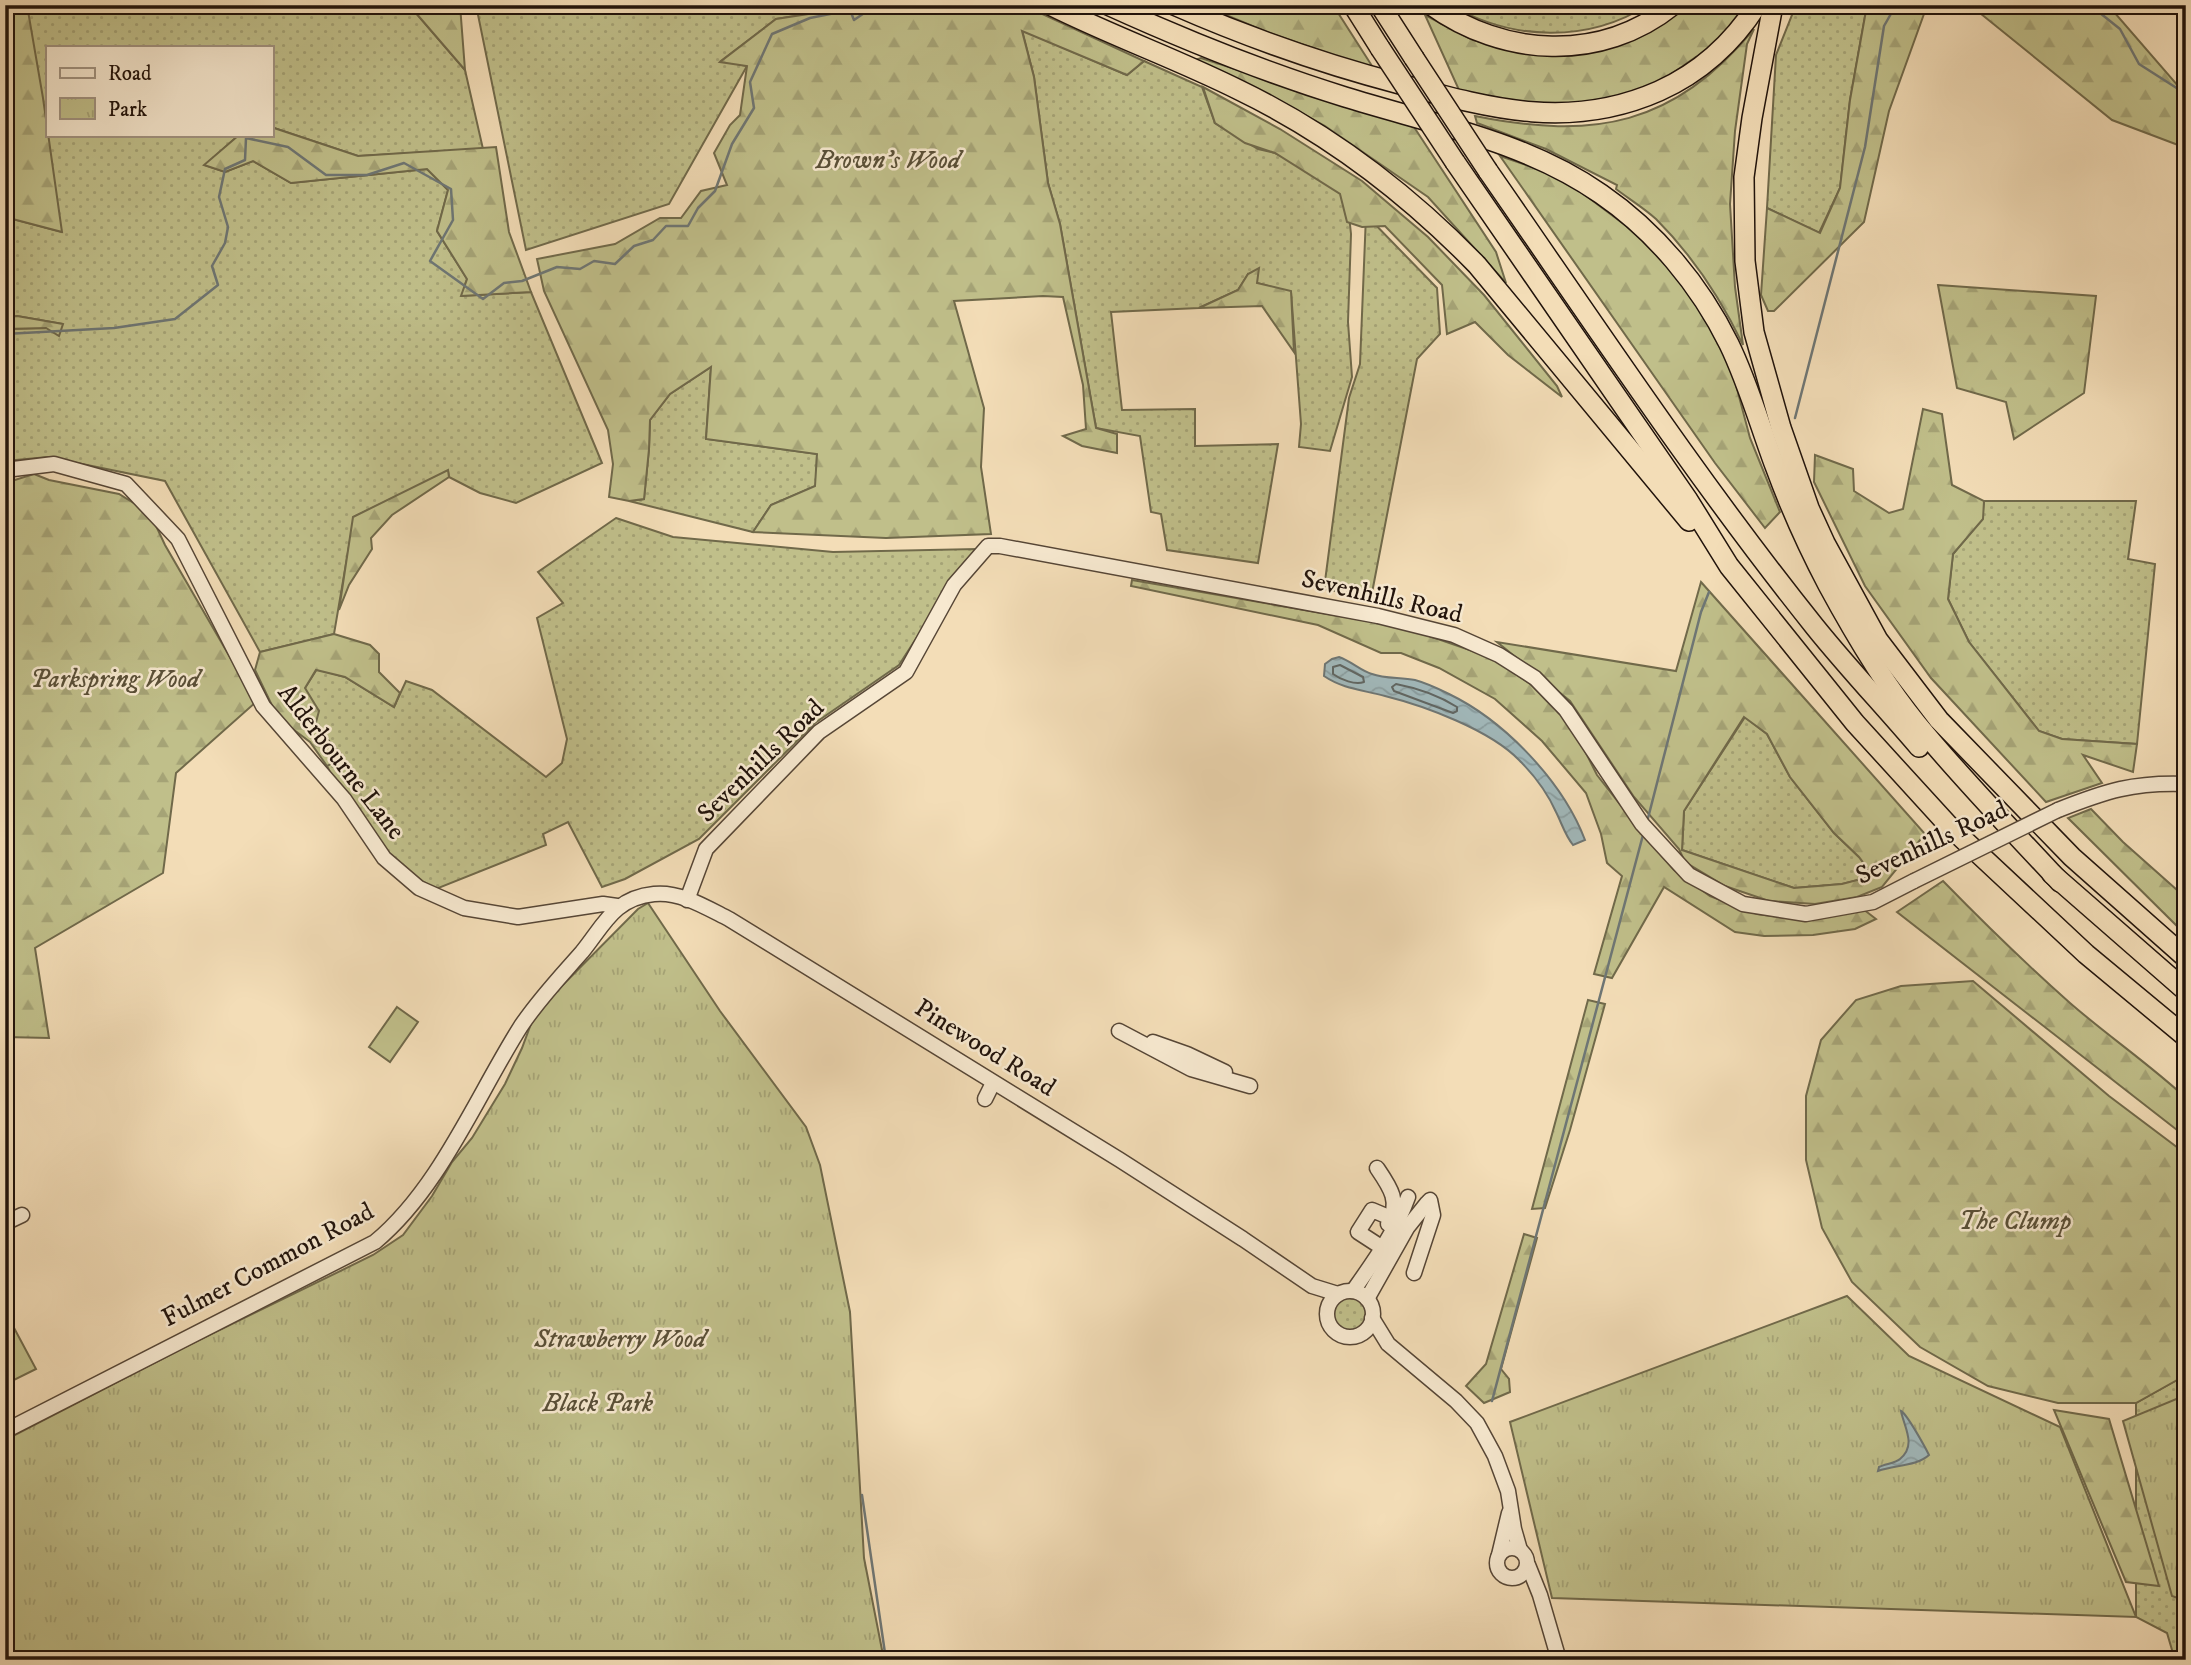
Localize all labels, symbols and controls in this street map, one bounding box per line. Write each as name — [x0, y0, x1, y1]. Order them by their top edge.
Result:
legend — [46, 46, 273, 136]
text: Road — [108, 61, 152, 87]
text: Park — [108, 97, 148, 123]
park label: Brown's Wood — [815, 144, 964, 177]
street label: Sevenhills Road — [1298, 562, 1466, 632]
park label: Parkspring Wood — [30, 663, 203, 696]
street label: Alderbourne Lane — [270, 677, 412, 847]
street label: Sevenhills Road — [690, 692, 832, 830]
street label: Sevenhills Road — [1851, 793, 2013, 893]
street label: Pinewood Road — [908, 992, 1062, 1104]
street label: Fulmer Common Road — [156, 1195, 380, 1335]
park label: The Clump — [1959, 1205, 2071, 1238]
park label: Strawberry Wood — [533, 1323, 710, 1356]
park label: Black Park — [542, 1387, 653, 1420]

